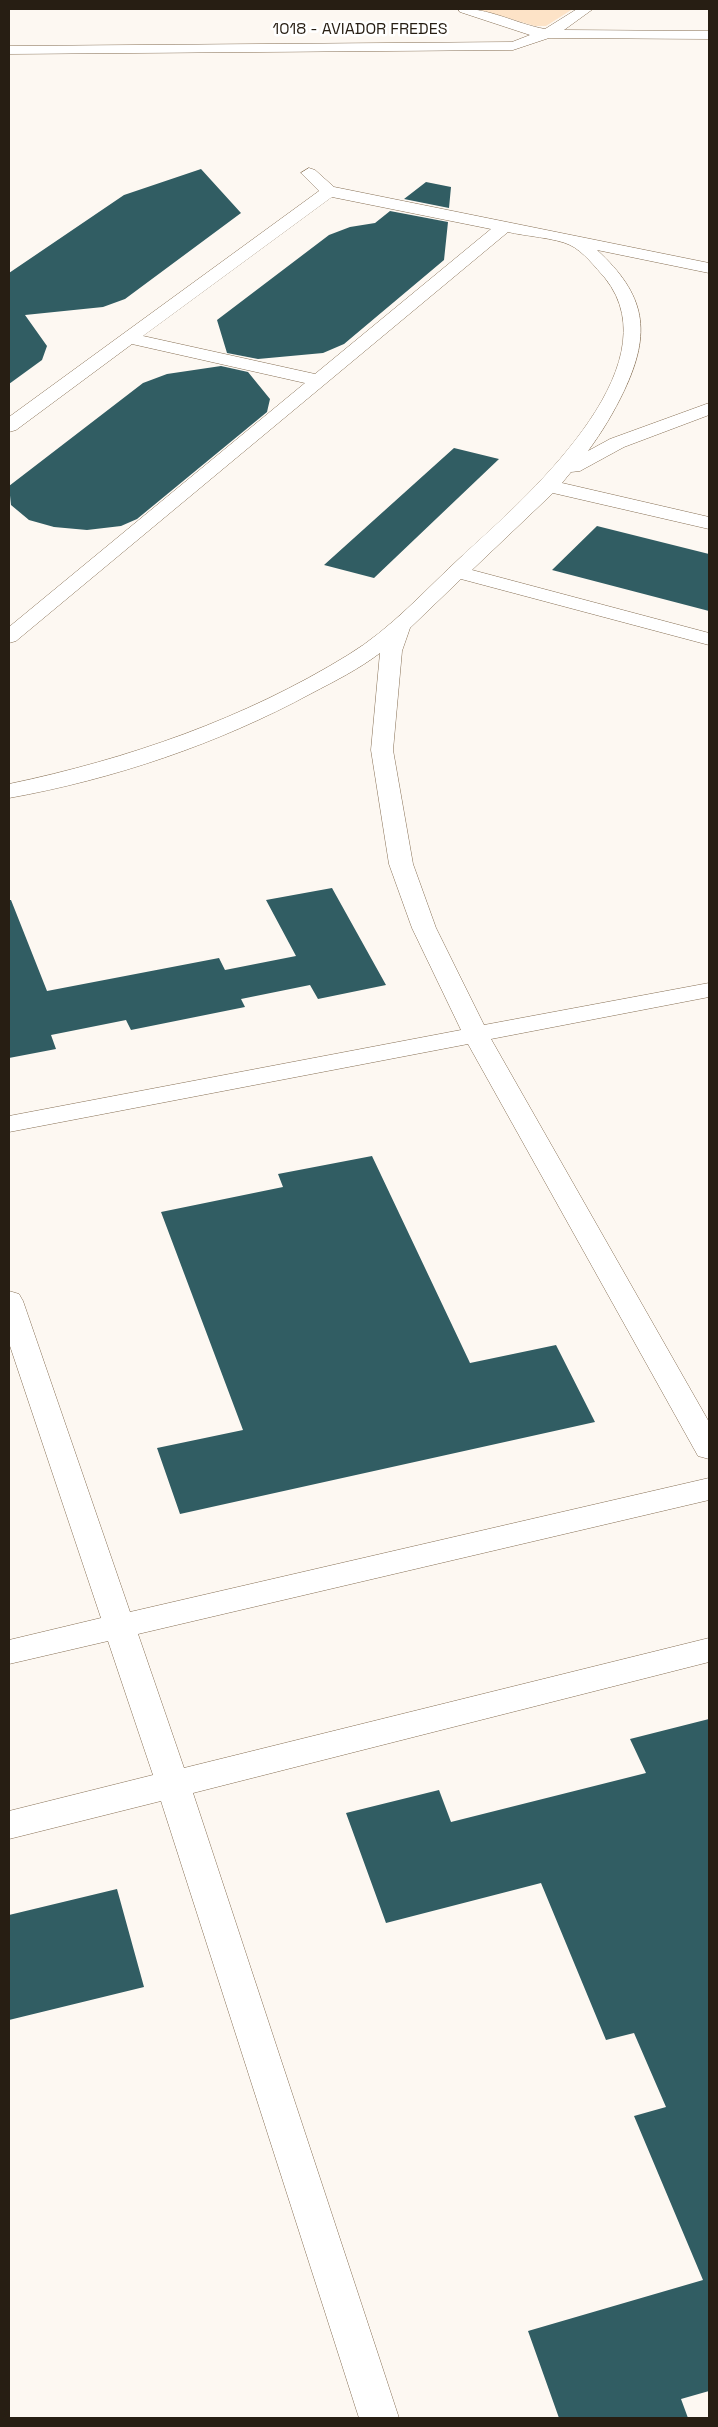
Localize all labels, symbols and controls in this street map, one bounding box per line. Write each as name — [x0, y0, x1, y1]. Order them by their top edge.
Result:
street label: 1018 - AVIADOR FREDES — [273, 20, 447, 40]

